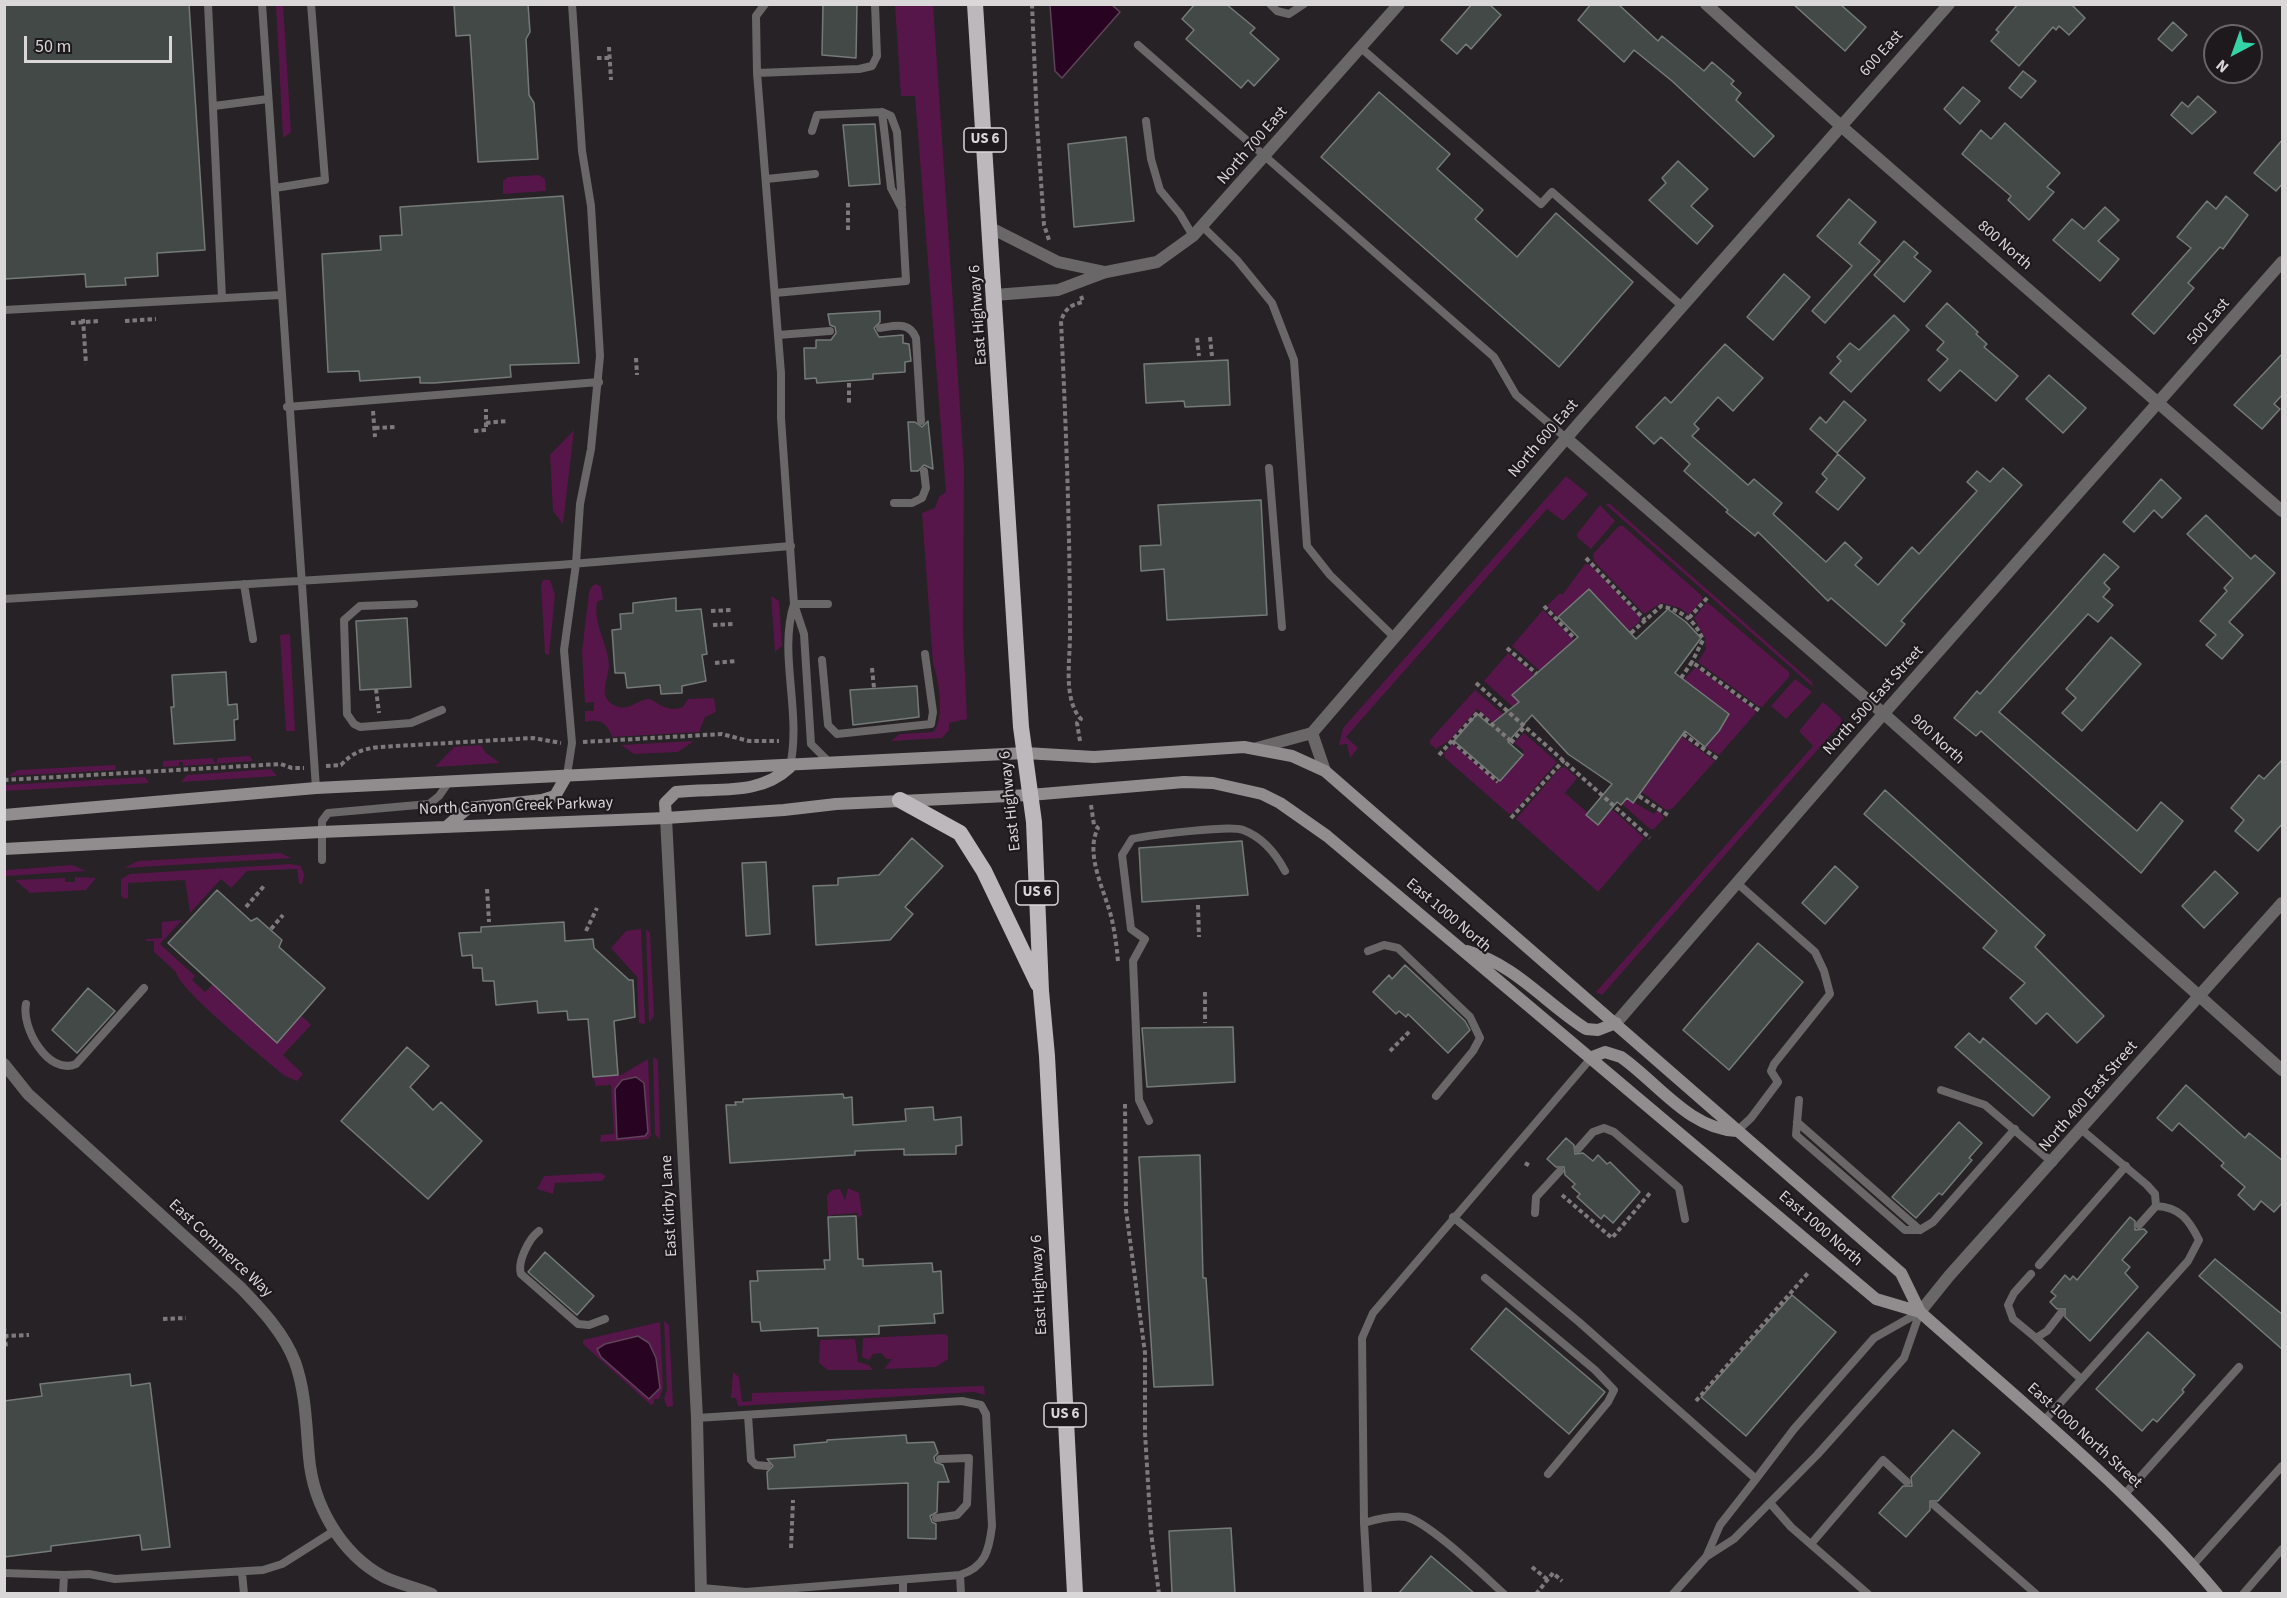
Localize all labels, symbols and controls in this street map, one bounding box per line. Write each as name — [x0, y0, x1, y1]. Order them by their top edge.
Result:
scale bar — [27, 24, 176, 62]
north arrow — [2203, 24, 2263, 84]
street label: 600 East — [1856, 27, 1908, 81]
text: 50 m — [35, 34, 71, 59]
text: N — [2211, 54, 2234, 78]
street label: North 700 East — [1214, 103, 1292, 189]
road number: US 6 — [964, 128, 1006, 152]
street label: 800 North — [1973, 217, 2035, 275]
street label: East Highway 6 — [966, 264, 992, 366]
street label: 500 East — [2184, 295, 2234, 349]
street label: North 600 East — [1505, 396, 1583, 482]
street label: North 500 East Street — [1820, 642, 1928, 760]
street label: 900 North — [1906, 711, 1968, 769]
street label: East Highway 6 — [996, 750, 1026, 852]
street label: North Canyon Creek Parkway — [419, 794, 613, 820]
street label: East 1000 North — [1402, 875, 1494, 957]
road number: US 6 — [1016, 881, 1058, 905]
street label: North 400 East Street — [2036, 1038, 2142, 1156]
street label: East Kirby Lane — [658, 1154, 682, 1258]
street label: East 1000 North — [1774, 1187, 1866, 1271]
street label: East Commerce Way — [164, 1196, 276, 1302]
street label: East Highway 6 — [1028, 1234, 1052, 1336]
street label: East 1000 North Street — [2022, 1379, 2146, 1493]
road number: US 6 — [1044, 1403, 1086, 1427]

